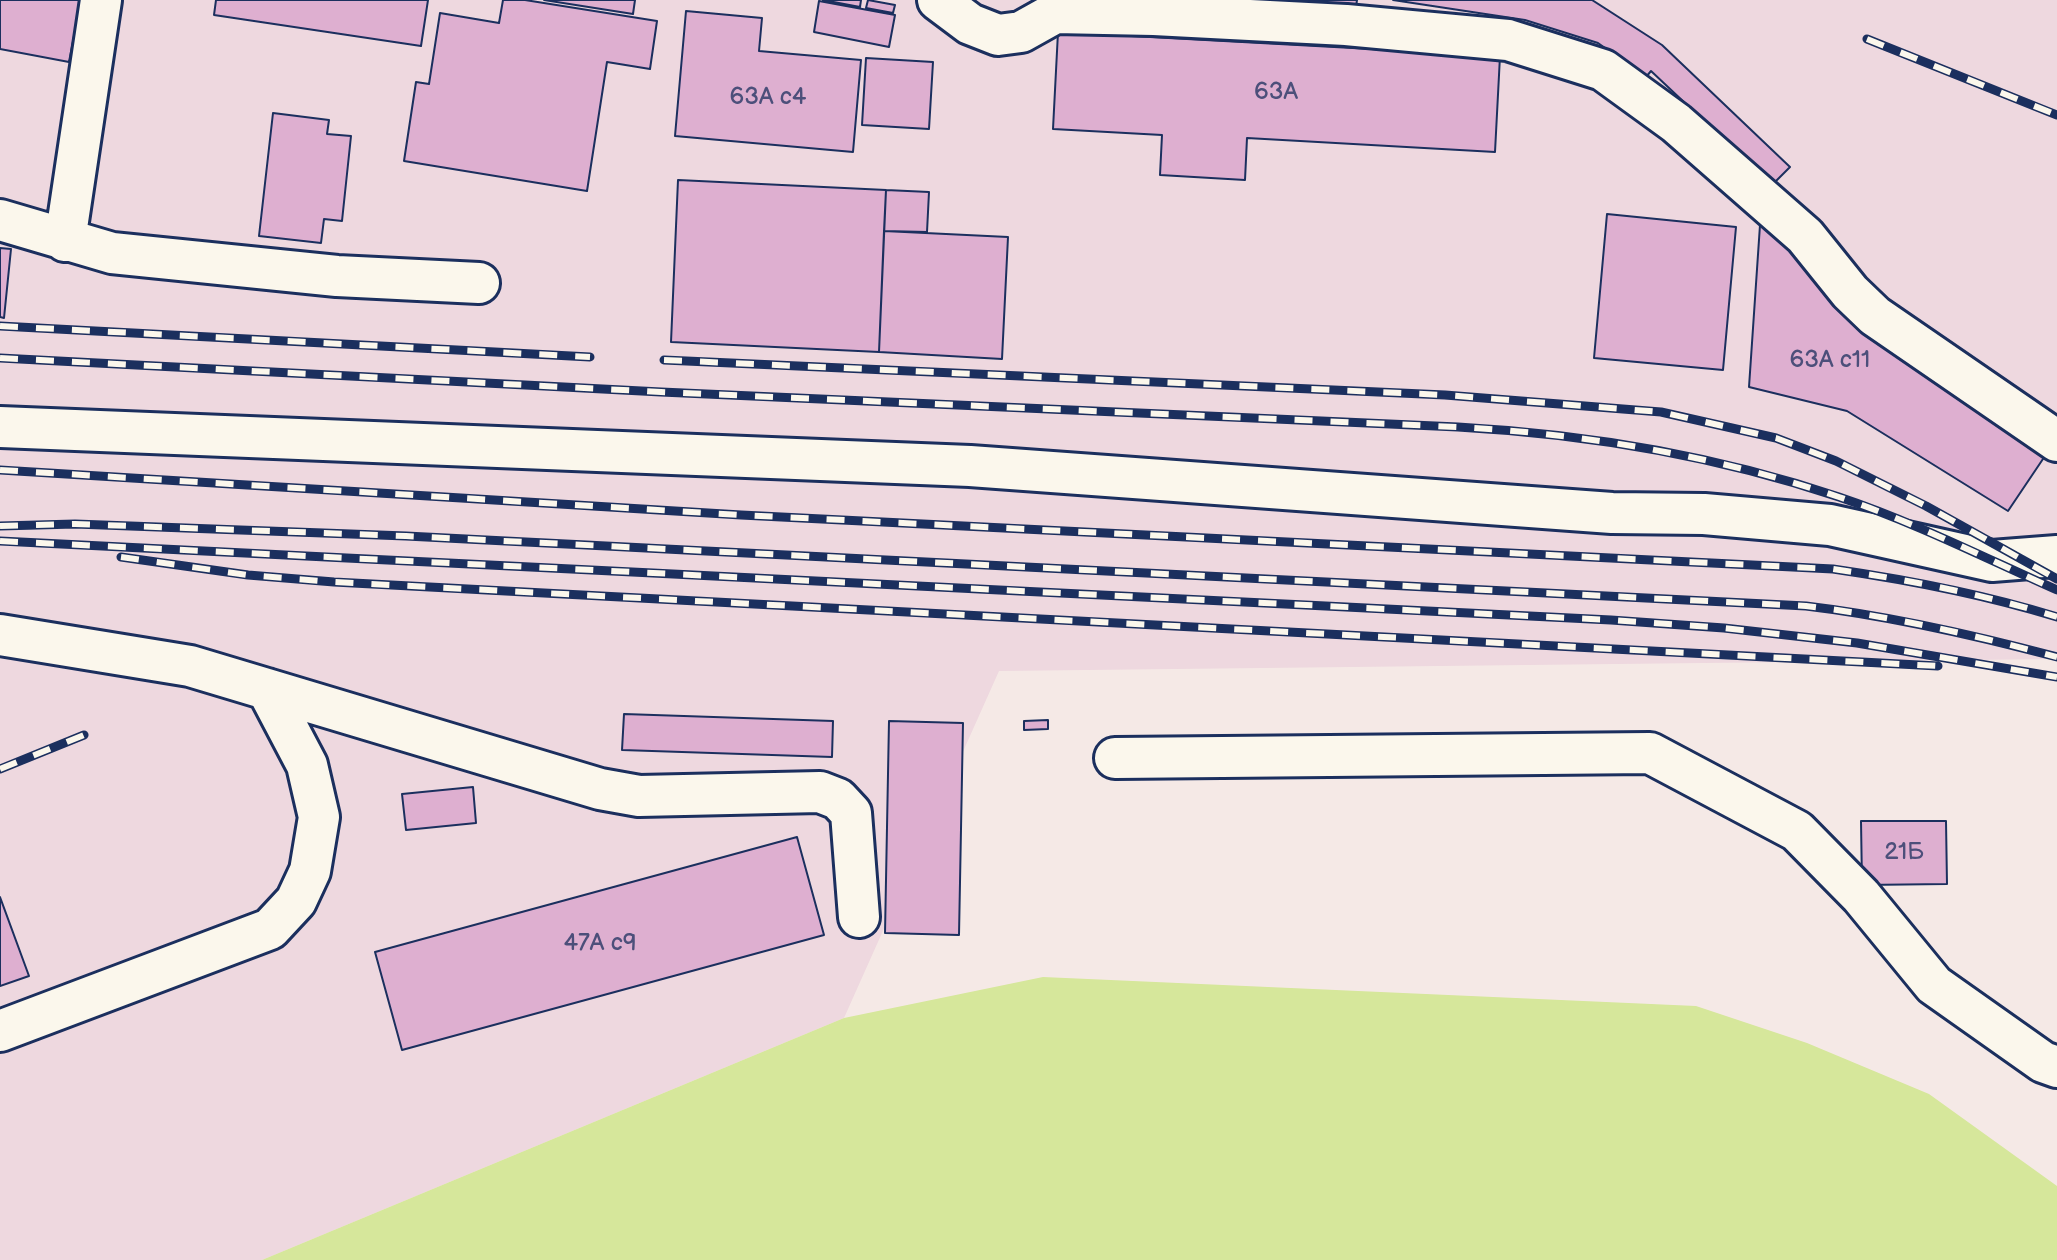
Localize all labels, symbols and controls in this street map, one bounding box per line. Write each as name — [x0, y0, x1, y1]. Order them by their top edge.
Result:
house number: 63А — [1254, 79, 1298, 107]
house number: 63А с4 — [730, 84, 806, 112]
house number: 63А с11 — [1790, 347, 1870, 375]
house number: 21Б — [1884, 839, 1924, 867]
house number: 47А с9 — [563, 930, 637, 958]

